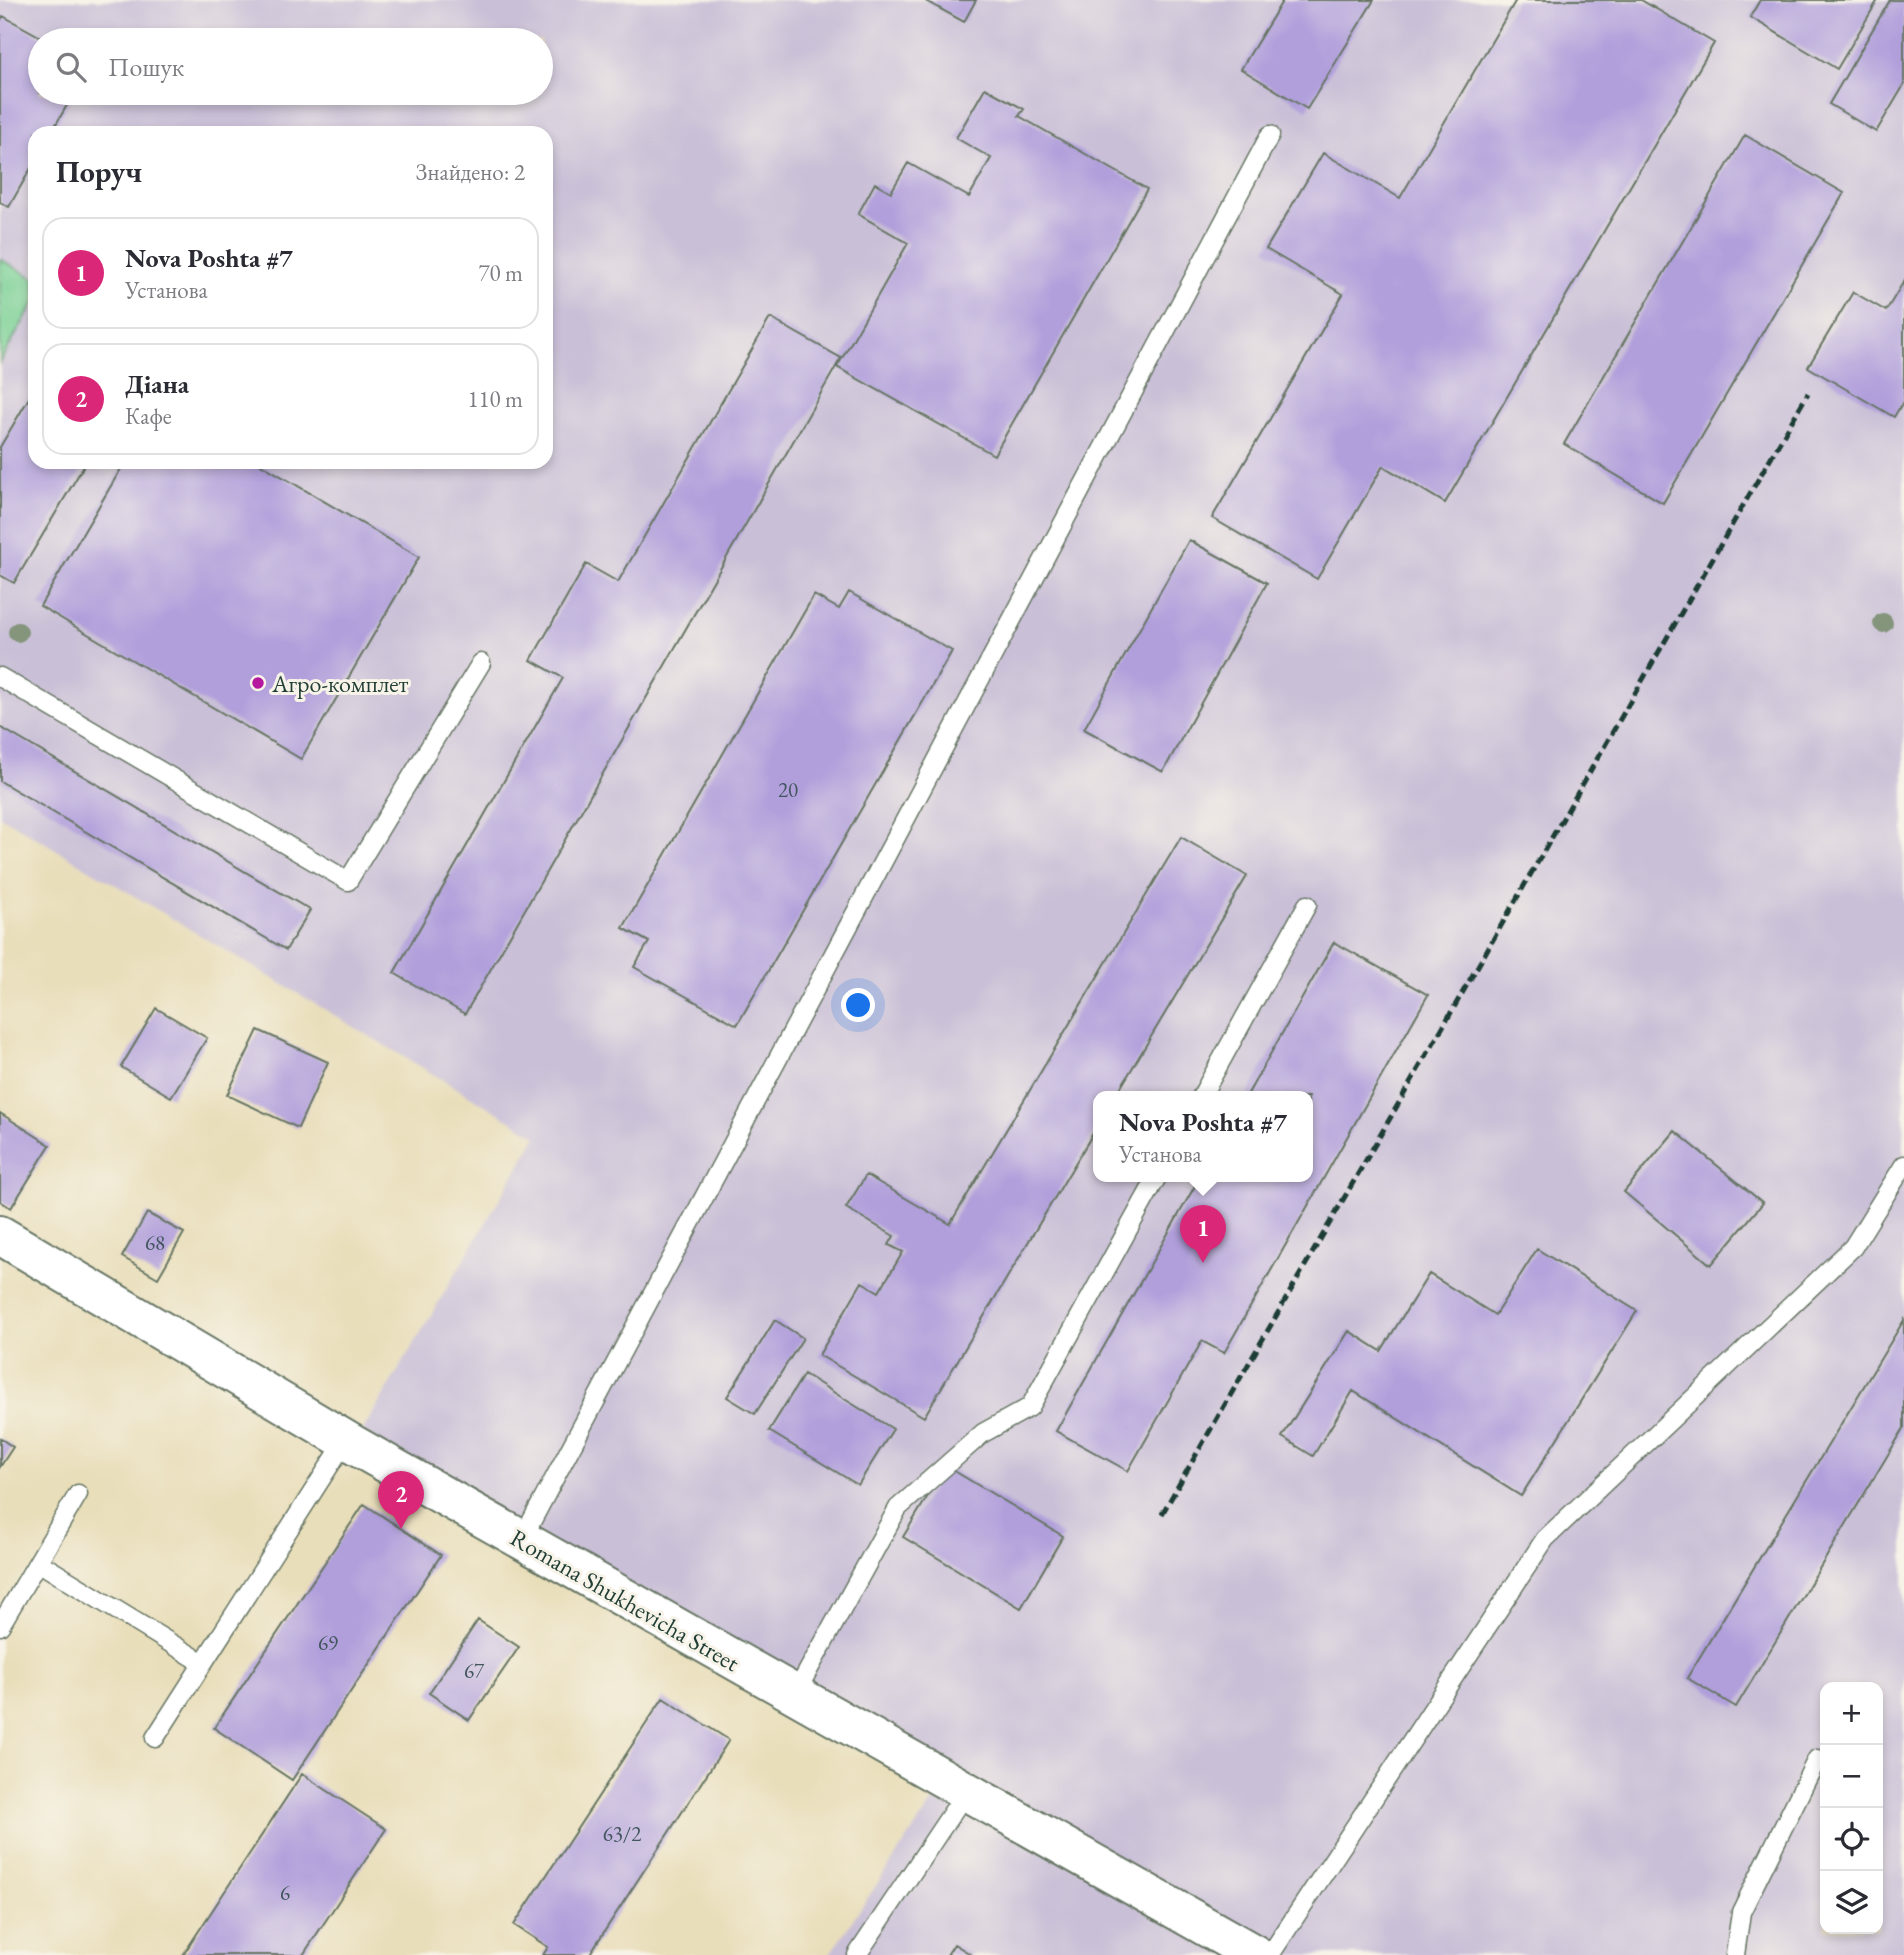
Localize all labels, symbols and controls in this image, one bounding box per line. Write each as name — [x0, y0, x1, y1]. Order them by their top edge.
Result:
search box — [28, 28, 553, 105]
icon: search — [52, 48, 90, 86]
text: Пошук — [108, 50, 184, 84]
text: Поруч — [56, 152, 142, 191]
text: Знайдено: 2 — [416, 157, 525, 187]
text: Nova Poshta #7 — [125, 241, 293, 275]
text: 1 — [75, 258, 87, 288]
text: 70 m — [478, 258, 523, 288]
text: Установа — [125, 275, 208, 305]
text: Діана — [125, 367, 189, 401]
text: 2 — [75, 384, 87, 414]
text: 110 m — [467, 384, 523, 414]
text: Кафе — [125, 401, 172, 431]
place label: Агро-комплет — [271, 668, 409, 699]
marker: Агро-комплет — [250, 675, 266, 691]
house number: 20 — [778, 776, 798, 803]
your location — [841, 988, 875, 1022]
popup — [1093, 1091, 1313, 1182]
text: Nova Poshta #7 — [1119, 1105, 1287, 1139]
text: Установа — [1119, 1139, 1202, 1169]
pin: 1 — [1180, 1205, 1226, 1263]
house number: 68 — [145, 1229, 165, 1256]
pin: 2 — [378, 1471, 424, 1529]
street label: Romana Shukhevicha Street — [505, 1522, 745, 1678]
house number: 69 — [318, 1629, 338, 1656]
house number: 67 — [464, 1657, 485, 1684]
map controls — [1820, 1682, 1883, 1934]
button: + — [1820, 1682, 1883, 1745]
button: − — [1820, 1745, 1883, 1808]
button: locate — [1820, 1808, 1883, 1871]
house number: 63/2 — [603, 1820, 641, 1847]
button: layers — [1820, 1871, 1883, 1934]
house number: 6 — [280, 1879, 290, 1906]

